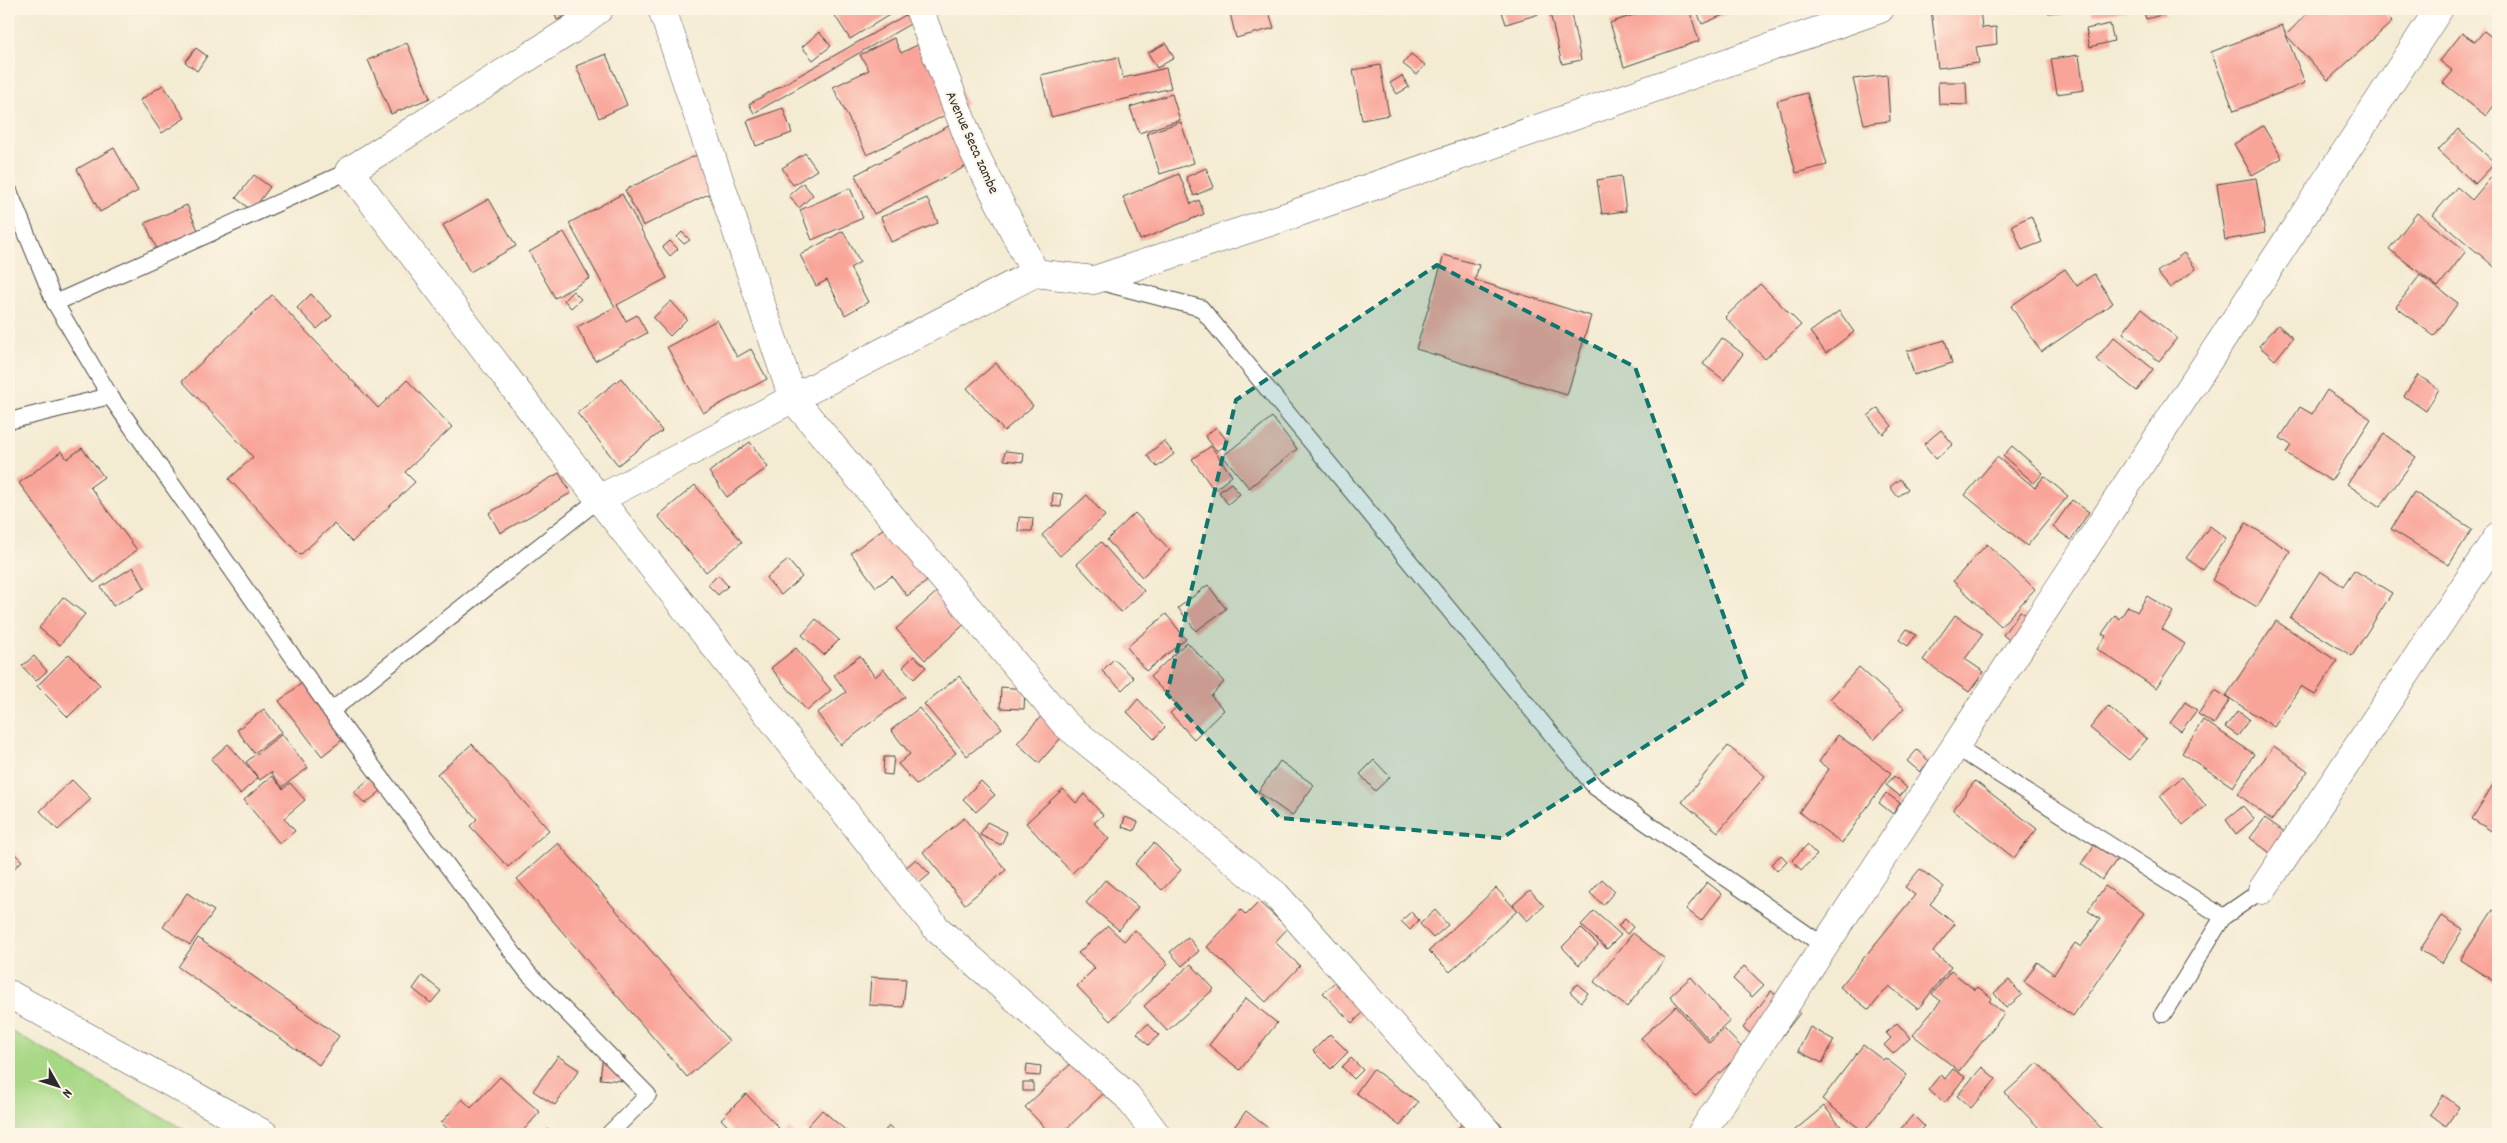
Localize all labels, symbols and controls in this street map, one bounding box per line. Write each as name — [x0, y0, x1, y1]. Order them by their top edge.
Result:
street label: Avenue Seca zambe — [939, 88, 1004, 198]
north arrow — [32, 1060, 82, 1110]
text: N — [57, 1084, 76, 1102]

